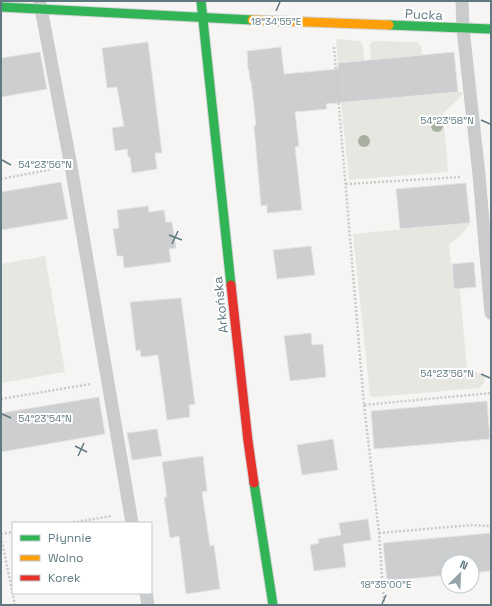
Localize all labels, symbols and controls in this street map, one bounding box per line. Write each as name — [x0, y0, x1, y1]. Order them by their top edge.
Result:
street label: Pucka — [405, 5, 444, 24]
text: 18°34'55"E — [251, 15, 302, 28]
text: 54°23'58"N — [420, 114, 474, 127]
text: 54°23'56"N — [18, 158, 72, 171]
street label: Arkońska — [209, 275, 232, 334]
text: 54°23'56"N — [420, 367, 474, 380]
text: 54°23'54"N — [18, 412, 72, 425]
legend — [12, 522, 152, 594]
text: Płynnie — [48, 530, 92, 546]
text: Wolno — [48, 550, 83, 566]
north arrow — [440, 554, 480, 594]
text: N — [458, 557, 470, 573]
text: Korek — [48, 570, 81, 586]
text: 18°35'00"E — [360, 578, 412, 591]

